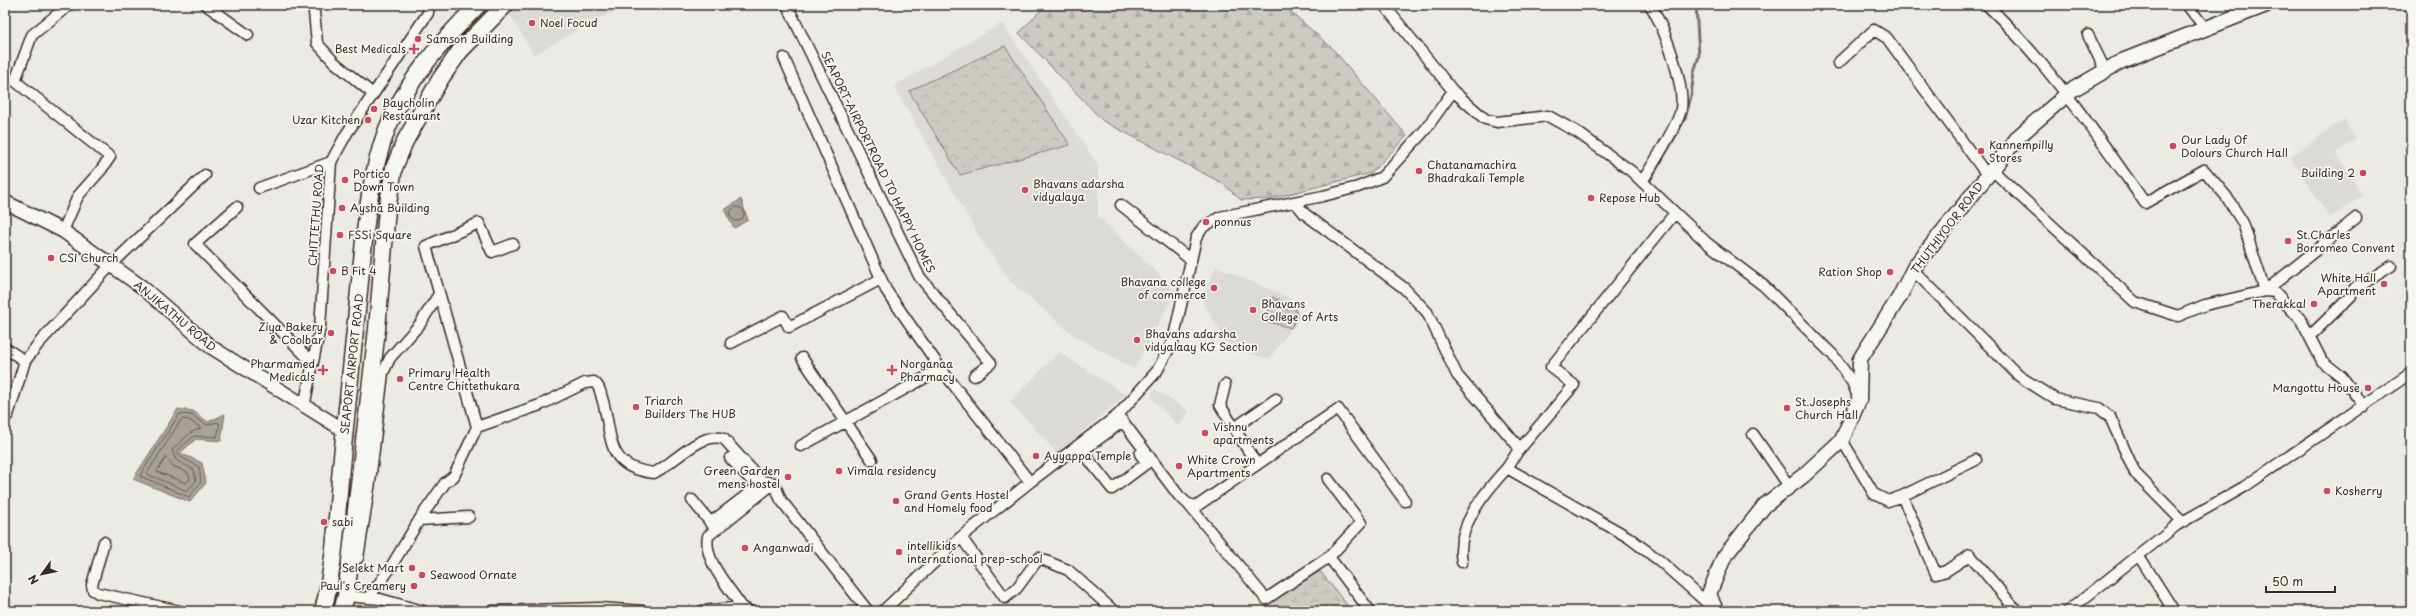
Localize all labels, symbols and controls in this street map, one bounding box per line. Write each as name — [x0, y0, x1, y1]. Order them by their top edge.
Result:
place label: Noel Focud — [540, 14, 597, 31]
marker: Noel Focud — [527, 18, 537, 28]
place label: Samson Building — [426, 30, 513, 47]
marker: Samson Building — [413, 34, 423, 44]
place label: Best Medicals — [335, 40, 406, 57]
marker: Best Medicals — [409, 44, 419, 54]
street label: SEAPORT-AIRPORTROAD TO HAPPY HOMES — [817, 48, 940, 276]
place label: Baycholin Restaurant — [382, 94, 441, 124]
marker: Baycholin Restaurant — [369, 104, 379, 114]
place label: Uzar Kitchen — [292, 111, 360, 128]
marker: Uzar Kitchen — [363, 115, 373, 125]
place label: Our Lady Of Dolours Church Hall — [2181, 131, 2288, 161]
place label: Kannempilly Stores — [1989, 136, 2054, 166]
marker: Our Lady Of Dolours Church Hall — [2168, 141, 2178, 151]
marker: Kannempilly Stores — [1976, 146, 1986, 156]
place label: Chatanamachira Bhadrakali Temple — [1427, 156, 1525, 186]
street label: CHITTETHU ROAD — [303, 163, 328, 267]
place label: Building 2 — [2300, 164, 2355, 181]
place label: Portico Down Town — [353, 165, 414, 195]
marker: Chatanamachira Bhadrakali Temple — [1414, 166, 1424, 176]
marker: Building 2 — [2358, 168, 2368, 178]
marker: Portico Down Town — [340, 175, 350, 185]
place label: Bhavans adarsha vidyalaya — [1033, 175, 1125, 205]
street label: THUTHIYOOR ROAD — [1906, 178, 1987, 277]
marker: Bhavans adarsha vidyalaya — [1020, 185, 1030, 195]
place label: Repose Hub — [1599, 189, 1660, 206]
marker: Repose Hub — [1586, 193, 1596, 203]
place label: Aysha Building — [350, 199, 430, 216]
marker: Aysha Building — [337, 203, 347, 213]
place label: ponnus — [1214, 213, 1251, 230]
marker: ponnus — [1201, 217, 1211, 227]
place label: FSSi Square — [348, 226, 412, 243]
place label: St.Charles Borromeo Convent — [2296, 226, 2395, 256]
marker: FSSi Square — [335, 230, 345, 240]
marker: St.Charles Borromeo Convent — [2283, 236, 2293, 246]
place label: CSI Church — [59, 249, 118, 266]
marker: CSI Church — [46, 253, 56, 263]
place label: B Fit 4 — [341, 262, 377, 279]
place label: Ration Shop — [1818, 263, 1882, 280]
marker: B Fit 4 — [328, 266, 338, 276]
marker: Ration Shop — [1885, 267, 1895, 277]
place label: White Hall Apartment — [2317, 269, 2376, 299]
place label: Bhavana college of commerce — [1120, 273, 1206, 303]
street label: ANJIKATHU ROAD — [130, 276, 220, 355]
marker: White Hall Apartment — [2379, 279, 2389, 289]
marker: Bhavana college of commerce — [1209, 283, 1219, 293]
street label: SEAPORT AIRPORT ROAD — [336, 293, 367, 435]
place label: Bhavans College of Arts — [1261, 295, 1338, 325]
place label: Therakkal — [2252, 295, 2306, 312]
marker: Therakkal — [2309, 299, 2319, 309]
marker: Bhavans College of Arts — [1248, 305, 1258, 315]
place label: Ziya Bakery & Coolbar — [258, 318, 323, 348]
place label: Bhavans adarsha vidyalaay KG Section — [1145, 325, 1258, 355]
marker: Ziya Bakery & Coolbar — [326, 328, 336, 338]
marker: Bhavans adarsha vidyalaay KG Section — [1132, 335, 1142, 345]
place label: Pharmamed Medicals — [250, 355, 315, 385]
place label: Norganaa Pharmacy — [900, 355, 955, 385]
place label: Primary Health Centre Chittethukara — [408, 364, 520, 394]
marker: Pharmamed Medicals — [318, 365, 328, 375]
marker: Norganaa Pharmacy — [887, 365, 897, 375]
marker: Primary Health Centre Chittethukara — [395, 374, 405, 384]
place label: Mangottu House — [2273, 379, 2360, 396]
marker: Mangottu House — [2363, 383, 2373, 393]
place label: Triarch Builders The HUB — [644, 392, 736, 422]
place label: St.Josephs Church Hall — [1795, 393, 1858, 423]
marker: Triarch Builders The HUB — [631, 402, 641, 412]
marker: St.Josephs Church Hall — [1782, 403, 1792, 413]
place label: Vishnu apartments — [1213, 418, 1274, 448]
marker: Vishnu apartments — [1200, 428, 1210, 438]
place label: Ayyappa Temple — [1044, 447, 1132, 464]
marker: Ayyappa Temple — [1031, 451, 1041, 461]
place label: White Crown Apartments — [1187, 451, 1256, 481]
marker: White Crown Apartments — [1174, 461, 1184, 471]
place label: Green Garden mens hostel — [704, 462, 780, 492]
place label: Vimala residency — [847, 462, 936, 479]
marker: Vimala residency — [834, 466, 844, 476]
marker: Green Garden mens hostel — [783, 472, 793, 482]
place label: Kosherry — [2335, 482, 2383, 499]
place label: Grand Gents Hostel and Homely food — [904, 486, 1009, 516]
marker: Kosherry — [2322, 486, 2332, 496]
marker: Grand Gents Hostel and Homely food — [891, 496, 901, 506]
place label: sabi — [332, 513, 354, 530]
marker: sabi — [319, 517, 329, 527]
place label: intellikids international prep-school — [907, 537, 1043, 567]
place label: Anganwadi — [753, 539, 814, 556]
marker: Anganwadi — [740, 543, 750, 553]
marker: intellikids international prep-school — [894, 547, 904, 557]
north arrow — [22, 554, 62, 594]
place label: Selekt Mart — [342, 559, 405, 576]
marker: Selekt Mart — [407, 563, 417, 573]
place label: Seawood Ornate — [430, 566, 517, 583]
scale bar — [2266, 568, 2335, 594]
marker: Seawood Ornate — [417, 570, 427, 580]
text: N — [24, 571, 43, 588]
text: 50 m — [2272, 572, 2303, 590]
place label: Paul's Creamery — [320, 577, 406, 594]
marker: Paul's Creamery — [409, 581, 419, 591]

